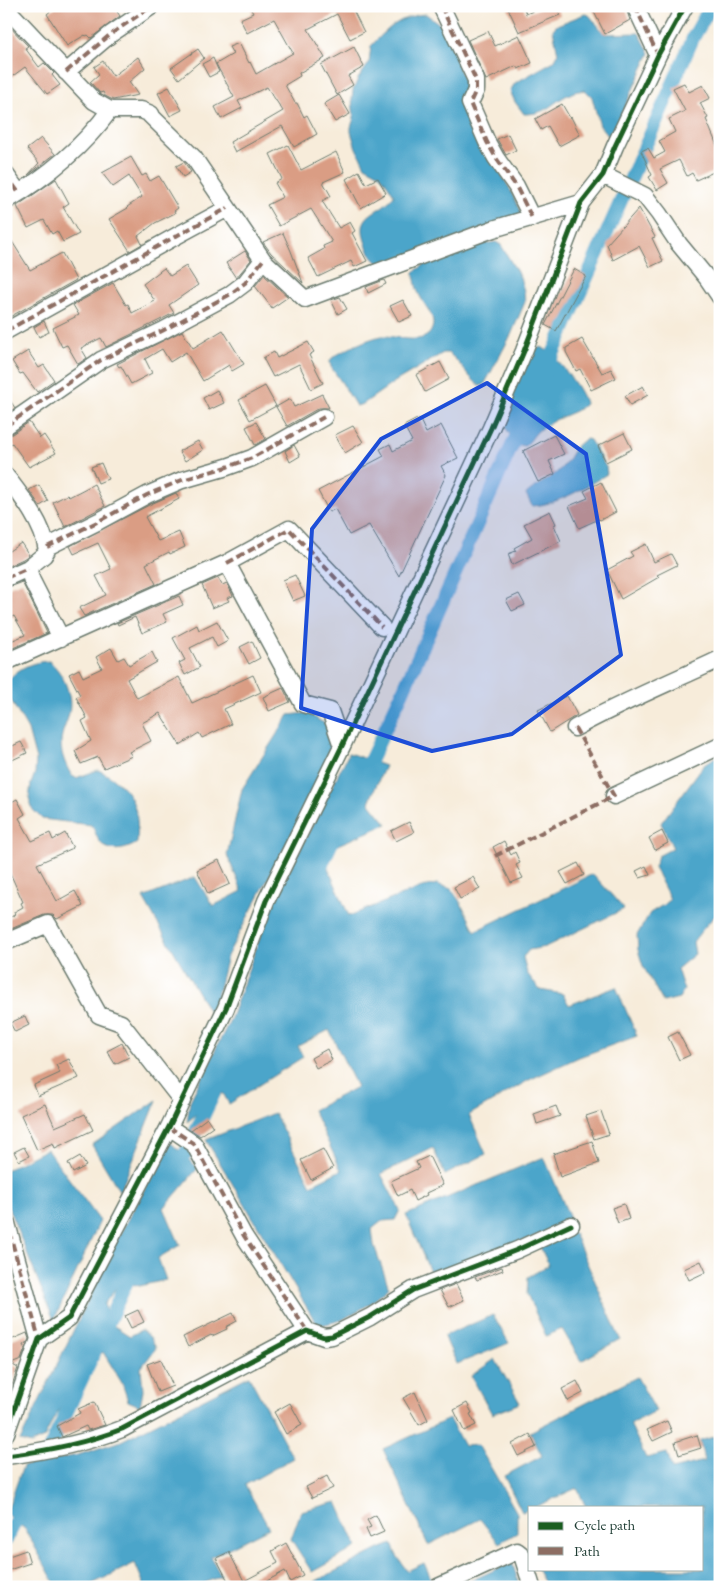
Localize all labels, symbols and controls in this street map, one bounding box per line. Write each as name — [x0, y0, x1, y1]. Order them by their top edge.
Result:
legend — [528, 1506, 704, 1570]
text: Cycle path — [574, 1515, 636, 1534]
text: Path — [574, 1541, 600, 1560]

